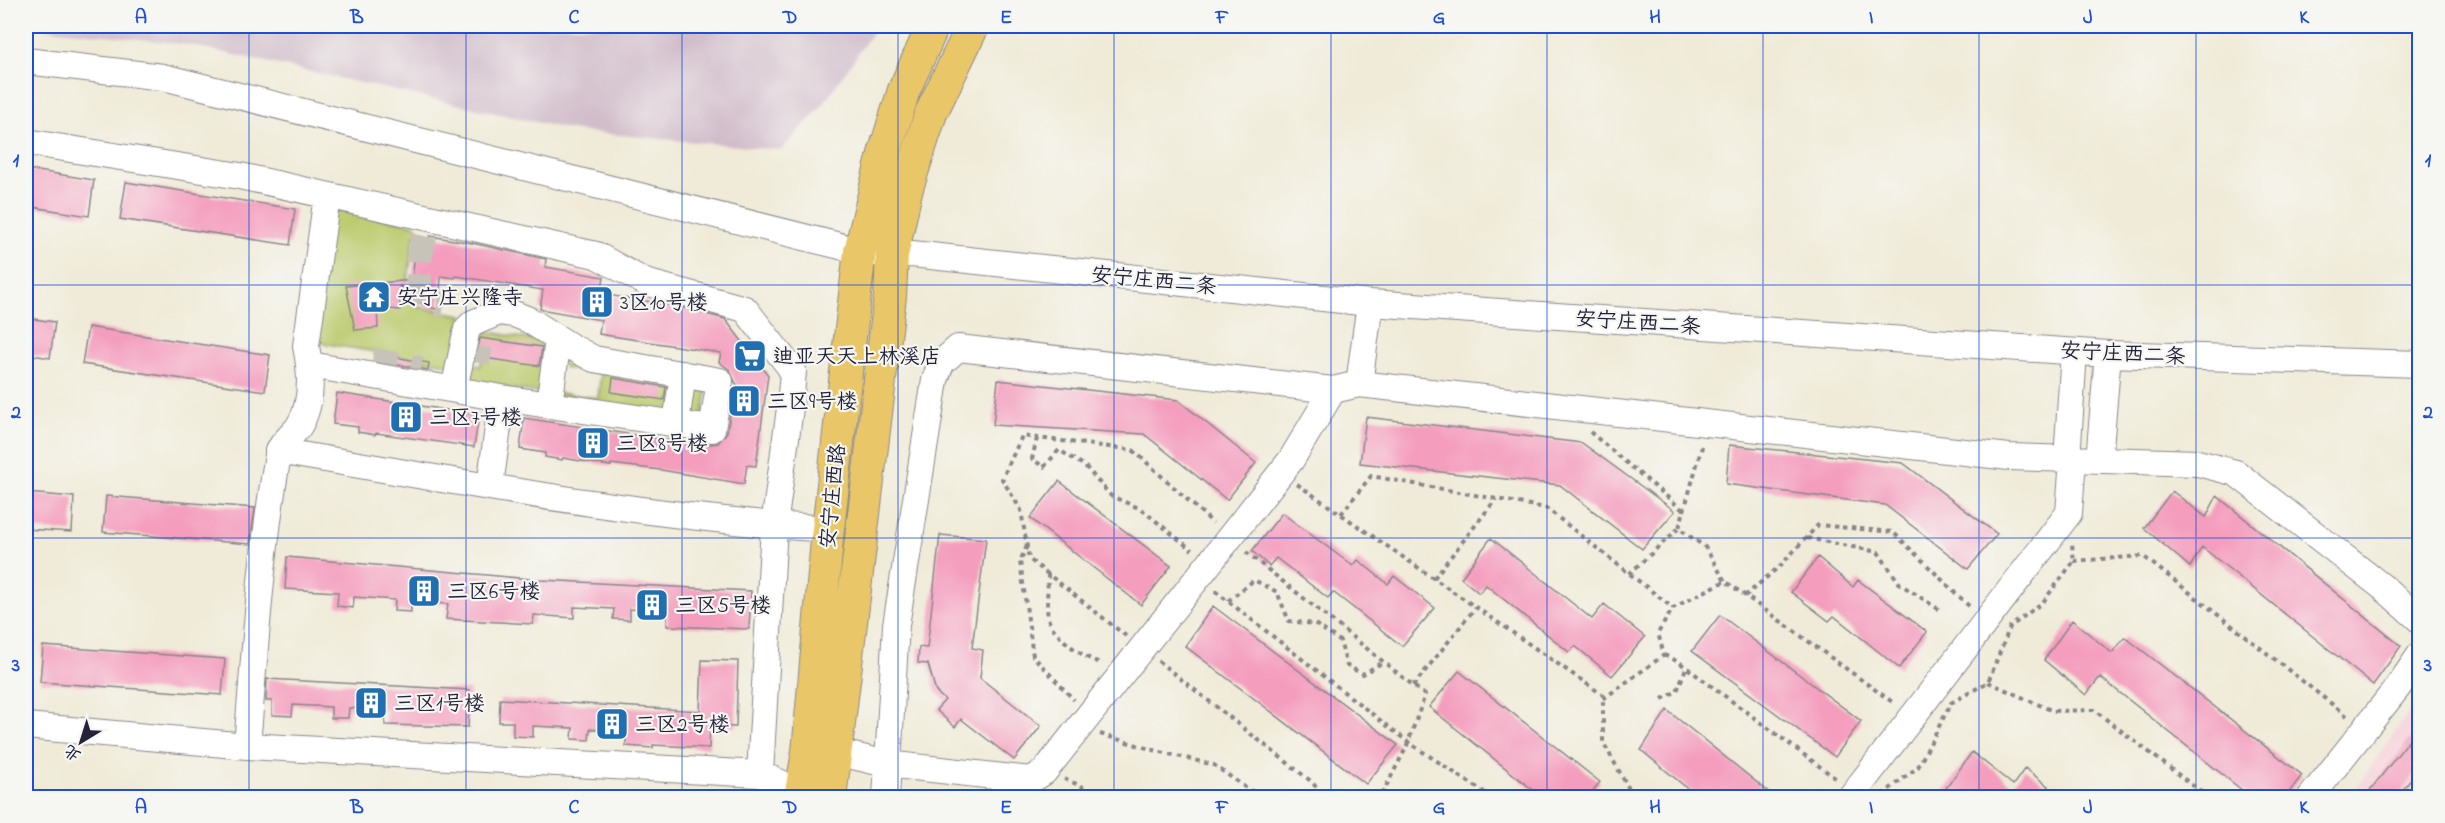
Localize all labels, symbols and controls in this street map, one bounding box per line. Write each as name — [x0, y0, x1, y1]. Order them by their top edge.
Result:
text: A — [135, 4, 147, 33]
text: B — [349, 4, 364, 33]
text: C — [569, 4, 580, 33]
text: D — [782, 4, 797, 33]
text: E — [1000, 4, 1012, 33]
text: F — [1215, 4, 1229, 33]
text: G — [1433, 4, 1446, 33]
text: H — [1649, 4, 1661, 33]
text: I — [1869, 4, 1874, 33]
text: J — [2083, 4, 2093, 33]
text: K — [2299, 4, 2310, 33]
text: 1 — [13, 147, 20, 176]
text: 1 — [2425, 147, 2432, 176]
street label: 安宁庄西二条 — [1090, 260, 1218, 303]
temple icon: 安宁庄兴隆寺 — [356, 279, 392, 315]
place label: 安宁庄兴隆寺 — [397, 284, 523, 314]
building icon: 3区10号楼 — [579, 284, 615, 320]
place label: 3区10号楼 — [620, 289, 707, 319]
street label: 安宁庄西二条 — [1574, 305, 1702, 343]
street label: 安宁庄西二条 — [2059, 337, 2187, 373]
supermarket icon: 迪亚天天上林溪店 — [732, 338, 768, 374]
place label: 迪亚天天上林溪店 — [773, 343, 941, 373]
building icon: 三区9号楼 — [726, 383, 762, 419]
place label: 三区9号楼 — [767, 388, 857, 418]
text: 2 — [10, 399, 21, 428]
building icon: 三区7号楼 — [388, 399, 424, 435]
text: 2 — [2422, 399, 2433, 428]
place label: 三区7号楼 — [429, 404, 522, 434]
building icon: 三区8号楼 — [575, 425, 611, 461]
place label: 三区8号楼 — [616, 430, 708, 460]
street label: 安宁庄西路 — [814, 442, 854, 550]
building icon: 三区6号楼 — [406, 573, 442, 609]
place label: 三区6号楼 — [447, 578, 540, 608]
building icon: 三区5号楼 — [634, 587, 670, 623]
place label: 三区5号楼 — [675, 592, 771, 622]
text: 3 — [11, 652, 20, 681]
text: 3 — [2423, 652, 2432, 681]
building icon: 三区1号楼 — [353, 685, 389, 721]
place label: 三区1号楼 — [394, 690, 485, 720]
building icon: 三区2号楼 — [594, 706, 630, 742]
place label: 三区2号楼 — [635, 711, 729, 741]
north arrow — [51, 712, 111, 772]
text: 北 — [59, 738, 87, 767]
text: A — [135, 794, 147, 823]
text: B — [349, 794, 364, 823]
text: C — [569, 794, 580, 823]
text: D — [782, 794, 797, 823]
text: E — [1000, 794, 1012, 823]
text: F — [1215, 794, 1229, 823]
text: G — [1433, 794, 1446, 823]
text: H — [1649, 794, 1661, 823]
text: I — [1869, 794, 1874, 823]
text: J — [2083, 794, 2093, 823]
text: K — [2299, 794, 2310, 823]

